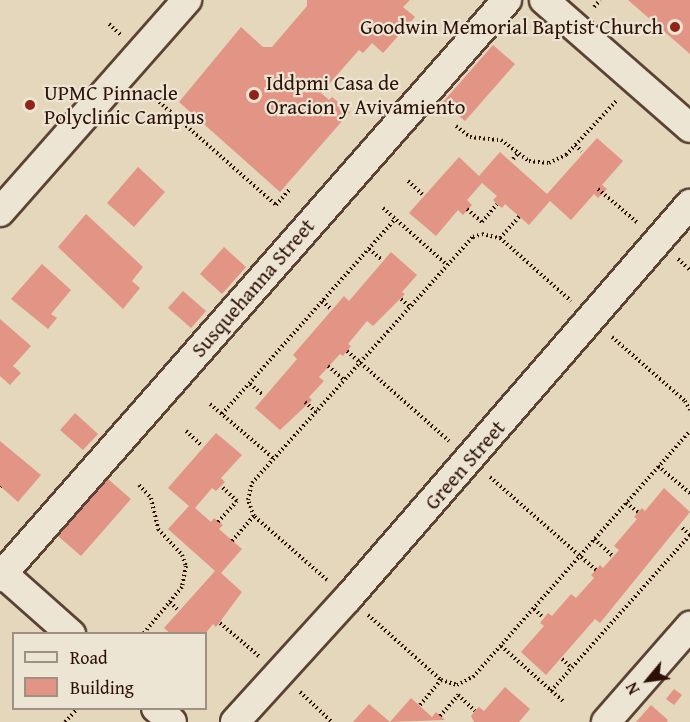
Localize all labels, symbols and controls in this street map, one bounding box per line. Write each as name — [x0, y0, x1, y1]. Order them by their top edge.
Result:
place label: Goodwin Memorial Baptist Church — [360, 14, 663, 40]
marker: Goodwin Memorial Baptist Church — [668, 20, 682, 34]
place label: Iddpmi Casa de Oracion y Avivamiento — [266, 70, 465, 120]
place label: UPMC Pinnacle Polyclinic Campus — [44, 80, 204, 130]
marker: Iddpmi Casa de Oracion y Avivamiento — [247, 88, 261, 102]
marker: UPMC Pinnacle Polyclinic Campus — [21, 96, 39, 114]
street label: Susquehanna Street — [186, 214, 320, 362]
street label: Green Street — [419, 415, 511, 515]
legend — [12, 632, 207, 710]
text: Road — [70, 644, 108, 671]
north arrow — [618, 650, 678, 710]
text: Building — [70, 674, 134, 701]
text: N — [619, 678, 645, 699]

